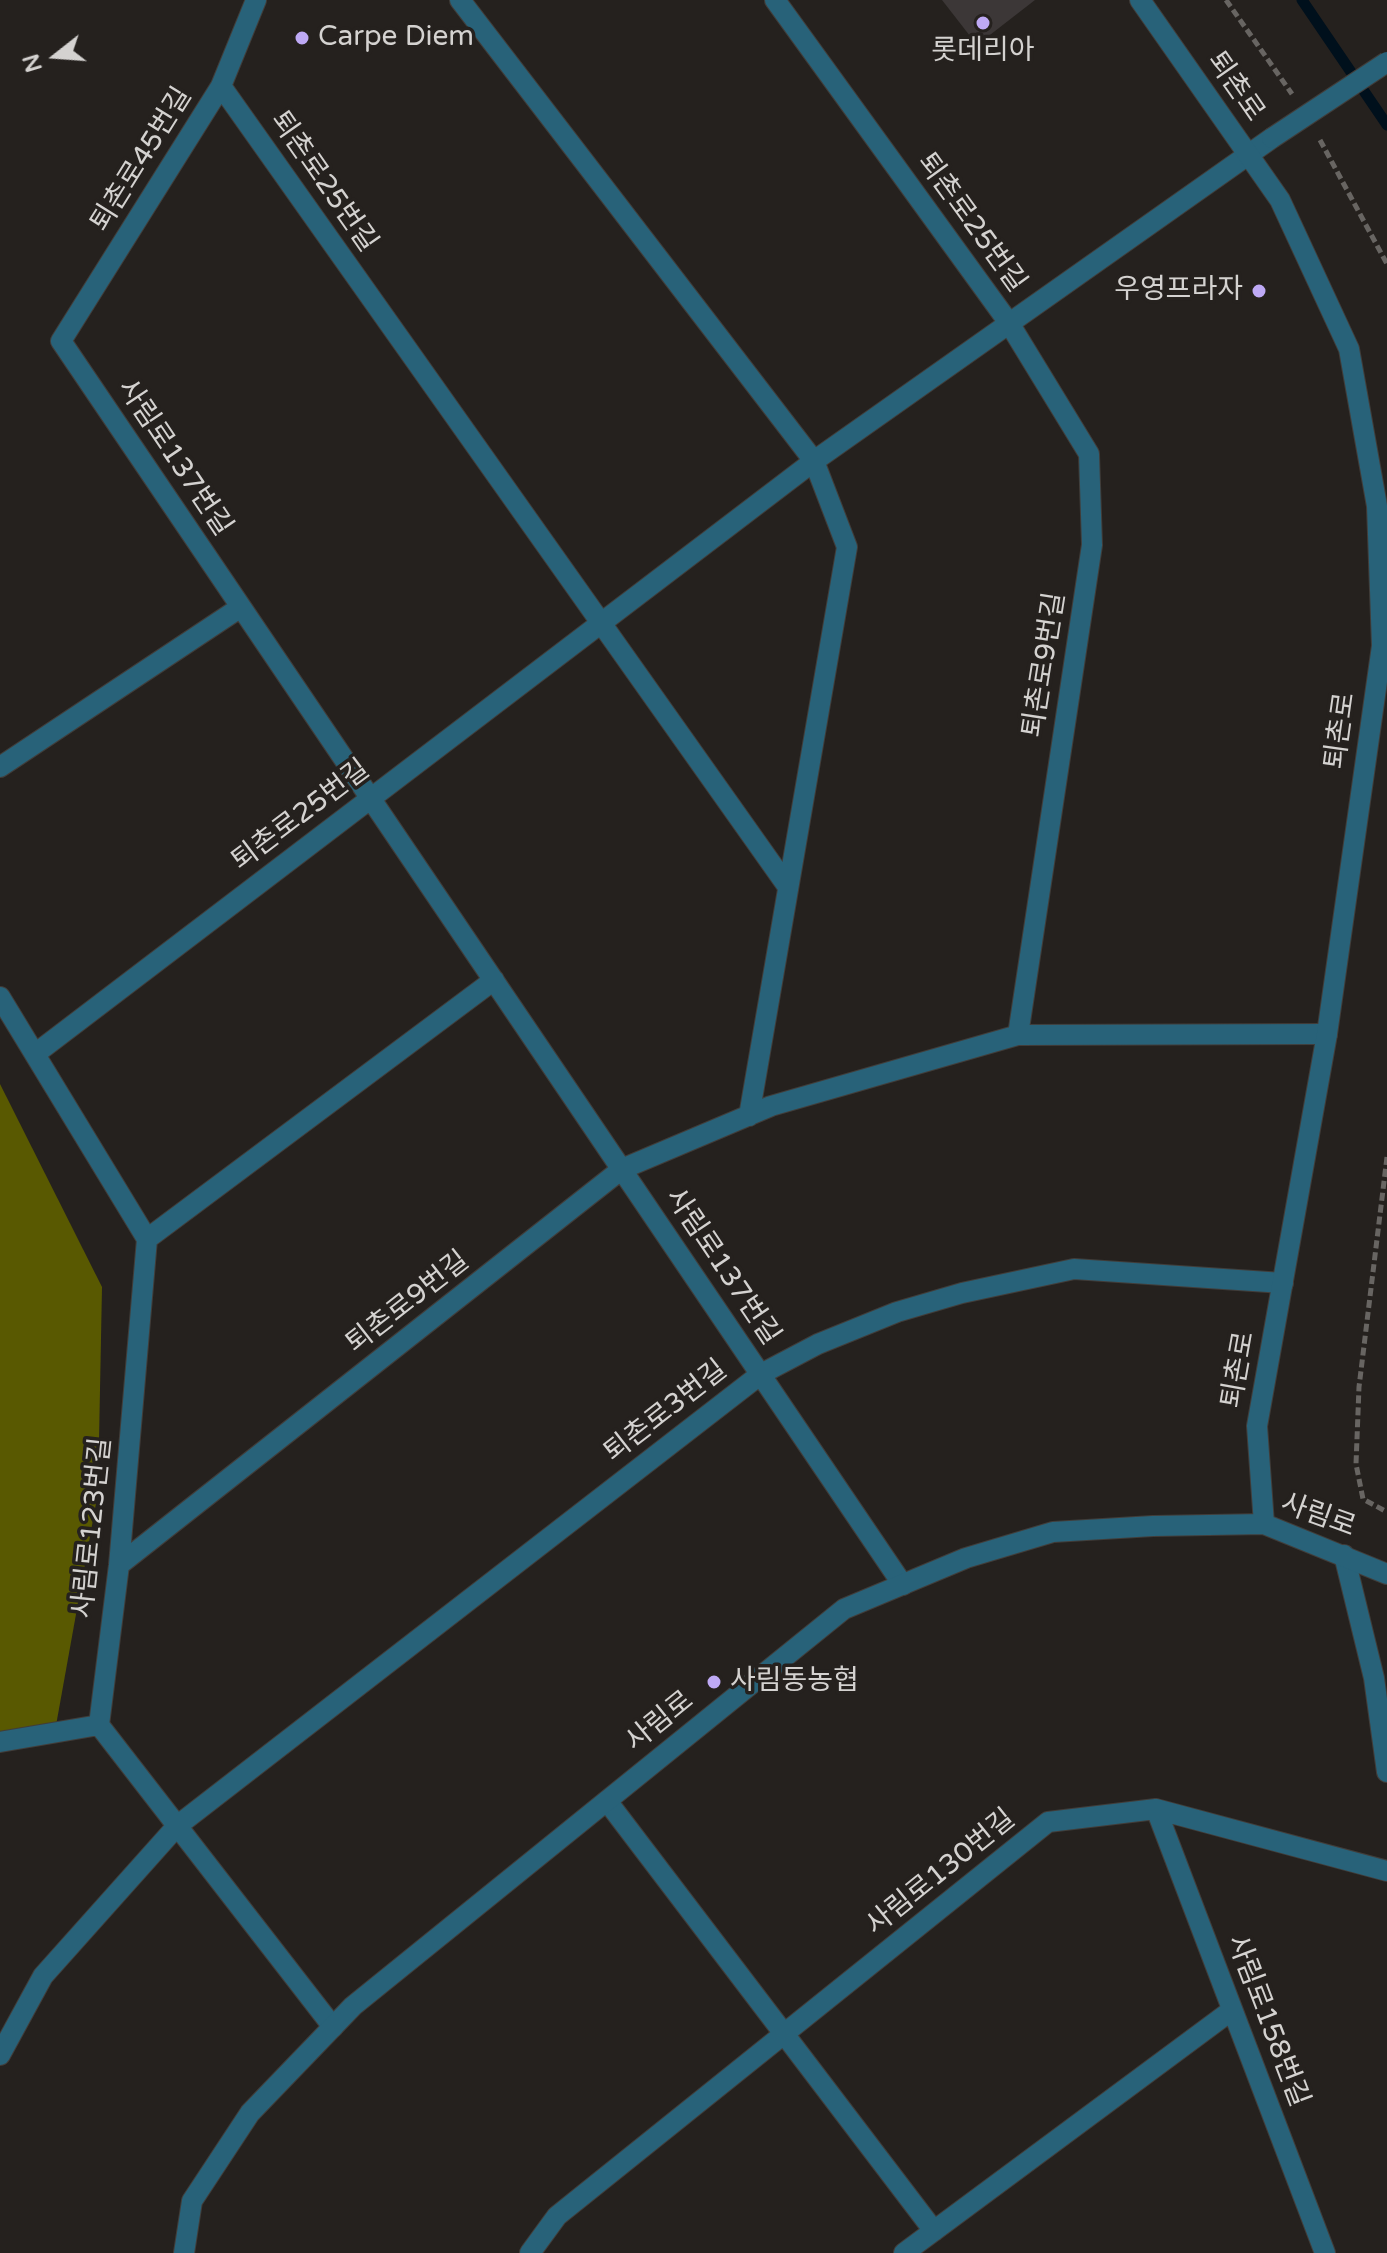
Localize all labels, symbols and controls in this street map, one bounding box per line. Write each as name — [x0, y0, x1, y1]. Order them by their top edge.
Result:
marker: 롯데리아 — [974, 14, 992, 32]
north arrow — [16, 16, 96, 96]
place label: Carpe Diem — [318, 21, 474, 55]
marker: Carpe Diem — [293, 29, 311, 47]
place label: 롯데리아 — [931, 35, 1035, 69]
street label: 퇴촌로 — [1199, 46, 1271, 128]
text: N — [18, 51, 48, 75]
street label: 퇴촌로45번길 — [84, 82, 200, 238]
street label: 퇴촌로25번길 — [262, 105, 384, 259]
street label: 퇴촌로25번길 — [909, 147, 1033, 299]
place label: 우영프라자 — [1114, 274, 1243, 308]
marker: 우영프라자 — [1250, 282, 1268, 300]
street label: 사림로137번길 — [109, 373, 239, 543]
street label: 퇴촌로9번길 — [1017, 590, 1073, 740]
street label: 퇴촌로 — [1319, 690, 1363, 772]
street label: 퇴촌로25번길 — [225, 753, 377, 879]
street label: 사림로137번길 — [657, 1182, 787, 1352]
street label: 퇴촌로9번길 — [340, 1245, 476, 1361]
street label: 퇴촌로 — [1216, 1329, 1262, 1411]
street label: 퇴촌로3번길 — [598, 1354, 734, 1470]
street label: 사림로123번길 — [67, 1436, 119, 1620]
street label: 사림로 — [1276, 1487, 1360, 1545]
place label: 사림동농협 — [730, 1665, 859, 1699]
marker: 사림동농협 — [705, 1673, 723, 1691]
street label: 사림로 — [619, 1685, 701, 1759]
street label: 사림로130번길 — [860, 1803, 1022, 1943]
street label: 사림로158번길 — [1219, 1930, 1315, 2112]

